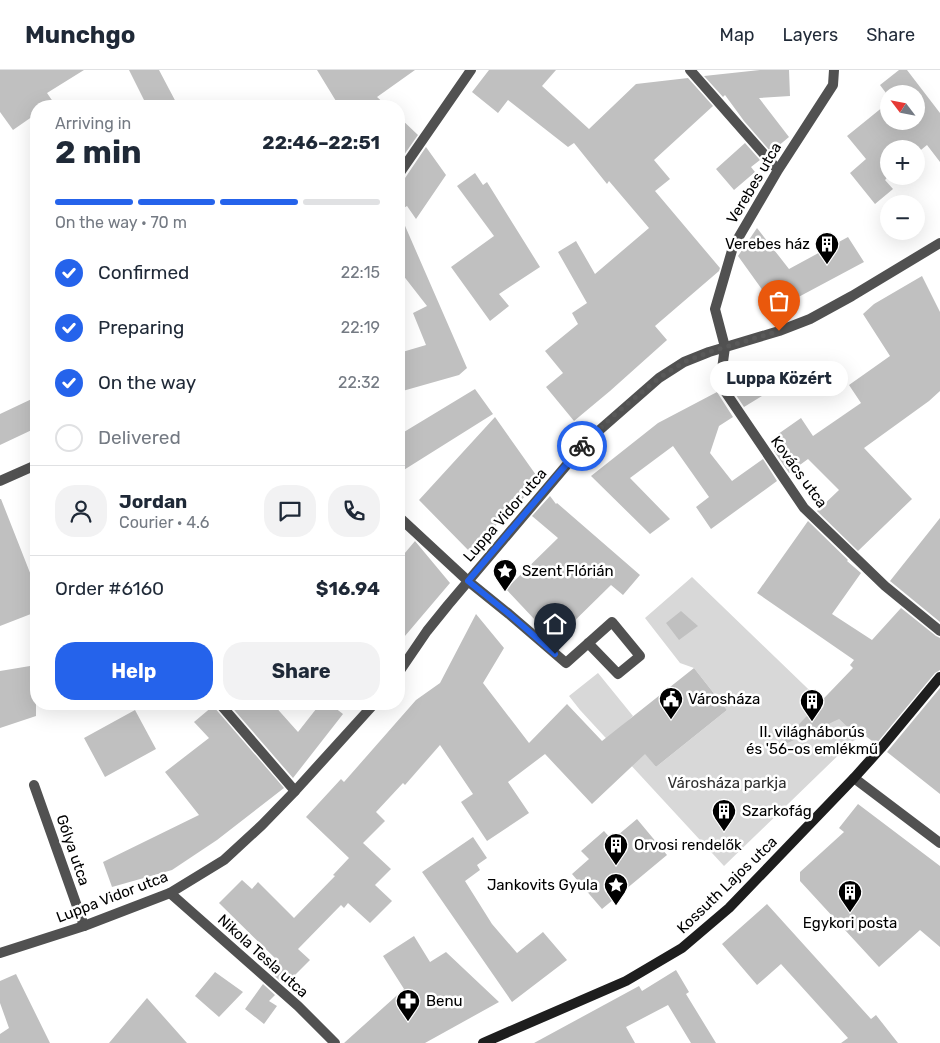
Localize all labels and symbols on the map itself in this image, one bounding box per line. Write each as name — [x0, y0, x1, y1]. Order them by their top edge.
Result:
north arrow — [880, 85, 925, 130]
street label: Verebes utca — [723, 139, 785, 227]
building icon: Verebes ház — [814, 231, 840, 265]
place label: Verebes ház — [725, 235, 810, 253]
pin — [758, 280, 800, 331]
callout: Luppa Közért — [710, 361, 848, 396]
courier — [557, 421, 607, 471]
street label: Kovács utca — [767, 433, 831, 511]
street label: Luppa Vidor utca — [459, 465, 551, 565]
place icon: Szent Flórián — [492, 558, 518, 592]
place label: Szent Flórián — [522, 562, 614, 580]
pin — [534, 603, 576, 654]
public building icon: Városháza — [658, 686, 684, 720]
building icon: II. világháborús és '56-os emlékmű — [799, 688, 825, 722]
place label: Városháza — [688, 690, 760, 708]
place label: II. világháborús és '56-os emlékmű — [746, 723, 878, 758]
park label: Városháza parkja — [668, 774, 786, 792]
building icon: Szarkofág — [711, 798, 737, 832]
place label: Szarkofág — [742, 802, 812, 820]
street label: Gólya utca — [52, 812, 94, 888]
building icon: Orvosi rendelők — [603, 832, 629, 866]
street label: Kossuth Lajos utca — [673, 833, 781, 937]
place label: Orvosi rendelők — [634, 836, 742, 854]
street label: Luppa Vidor utca — [54, 867, 170, 927]
place icon: Jankovits Gyula — [603, 872, 629, 906]
place label: Jankovits Gyula — [487, 876, 598, 894]
building icon: Egykori posta — [837, 879, 863, 913]
street label: Nikola Tesla utca — [214, 911, 312, 1001]
place label: Egykori posta — [803, 914, 897, 932]
pharmacy icon: Benu — [395, 988, 421, 1022]
place label: Benu — [426, 992, 463, 1010]

